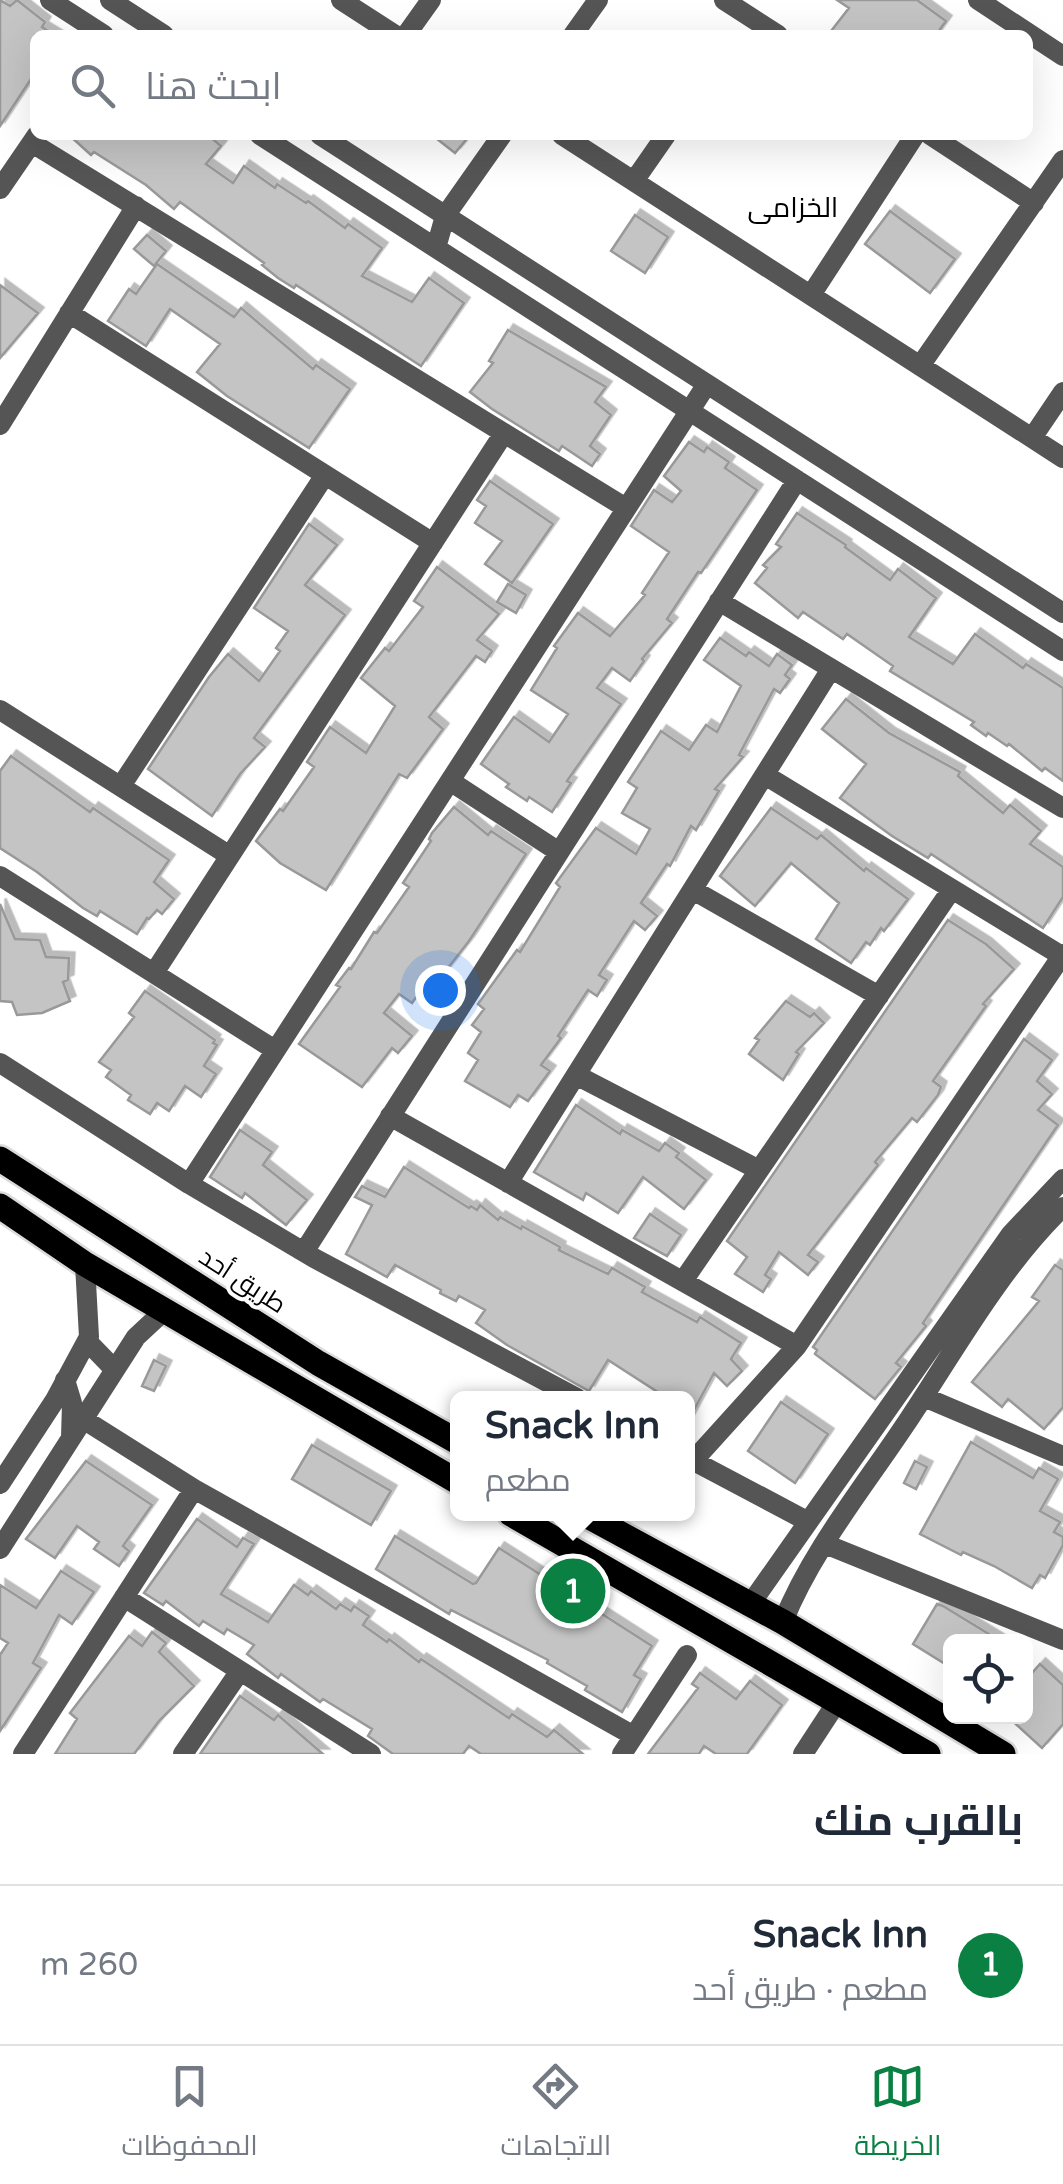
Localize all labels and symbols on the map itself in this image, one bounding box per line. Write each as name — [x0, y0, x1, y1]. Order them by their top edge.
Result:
district label: الخزامى — [748, 191, 838, 225]
your location — [415, 965, 466, 1016]
street label: طريق أحد — [193, 1240, 293, 1320]
pin: 1 — [540, 1554, 606, 1628]

